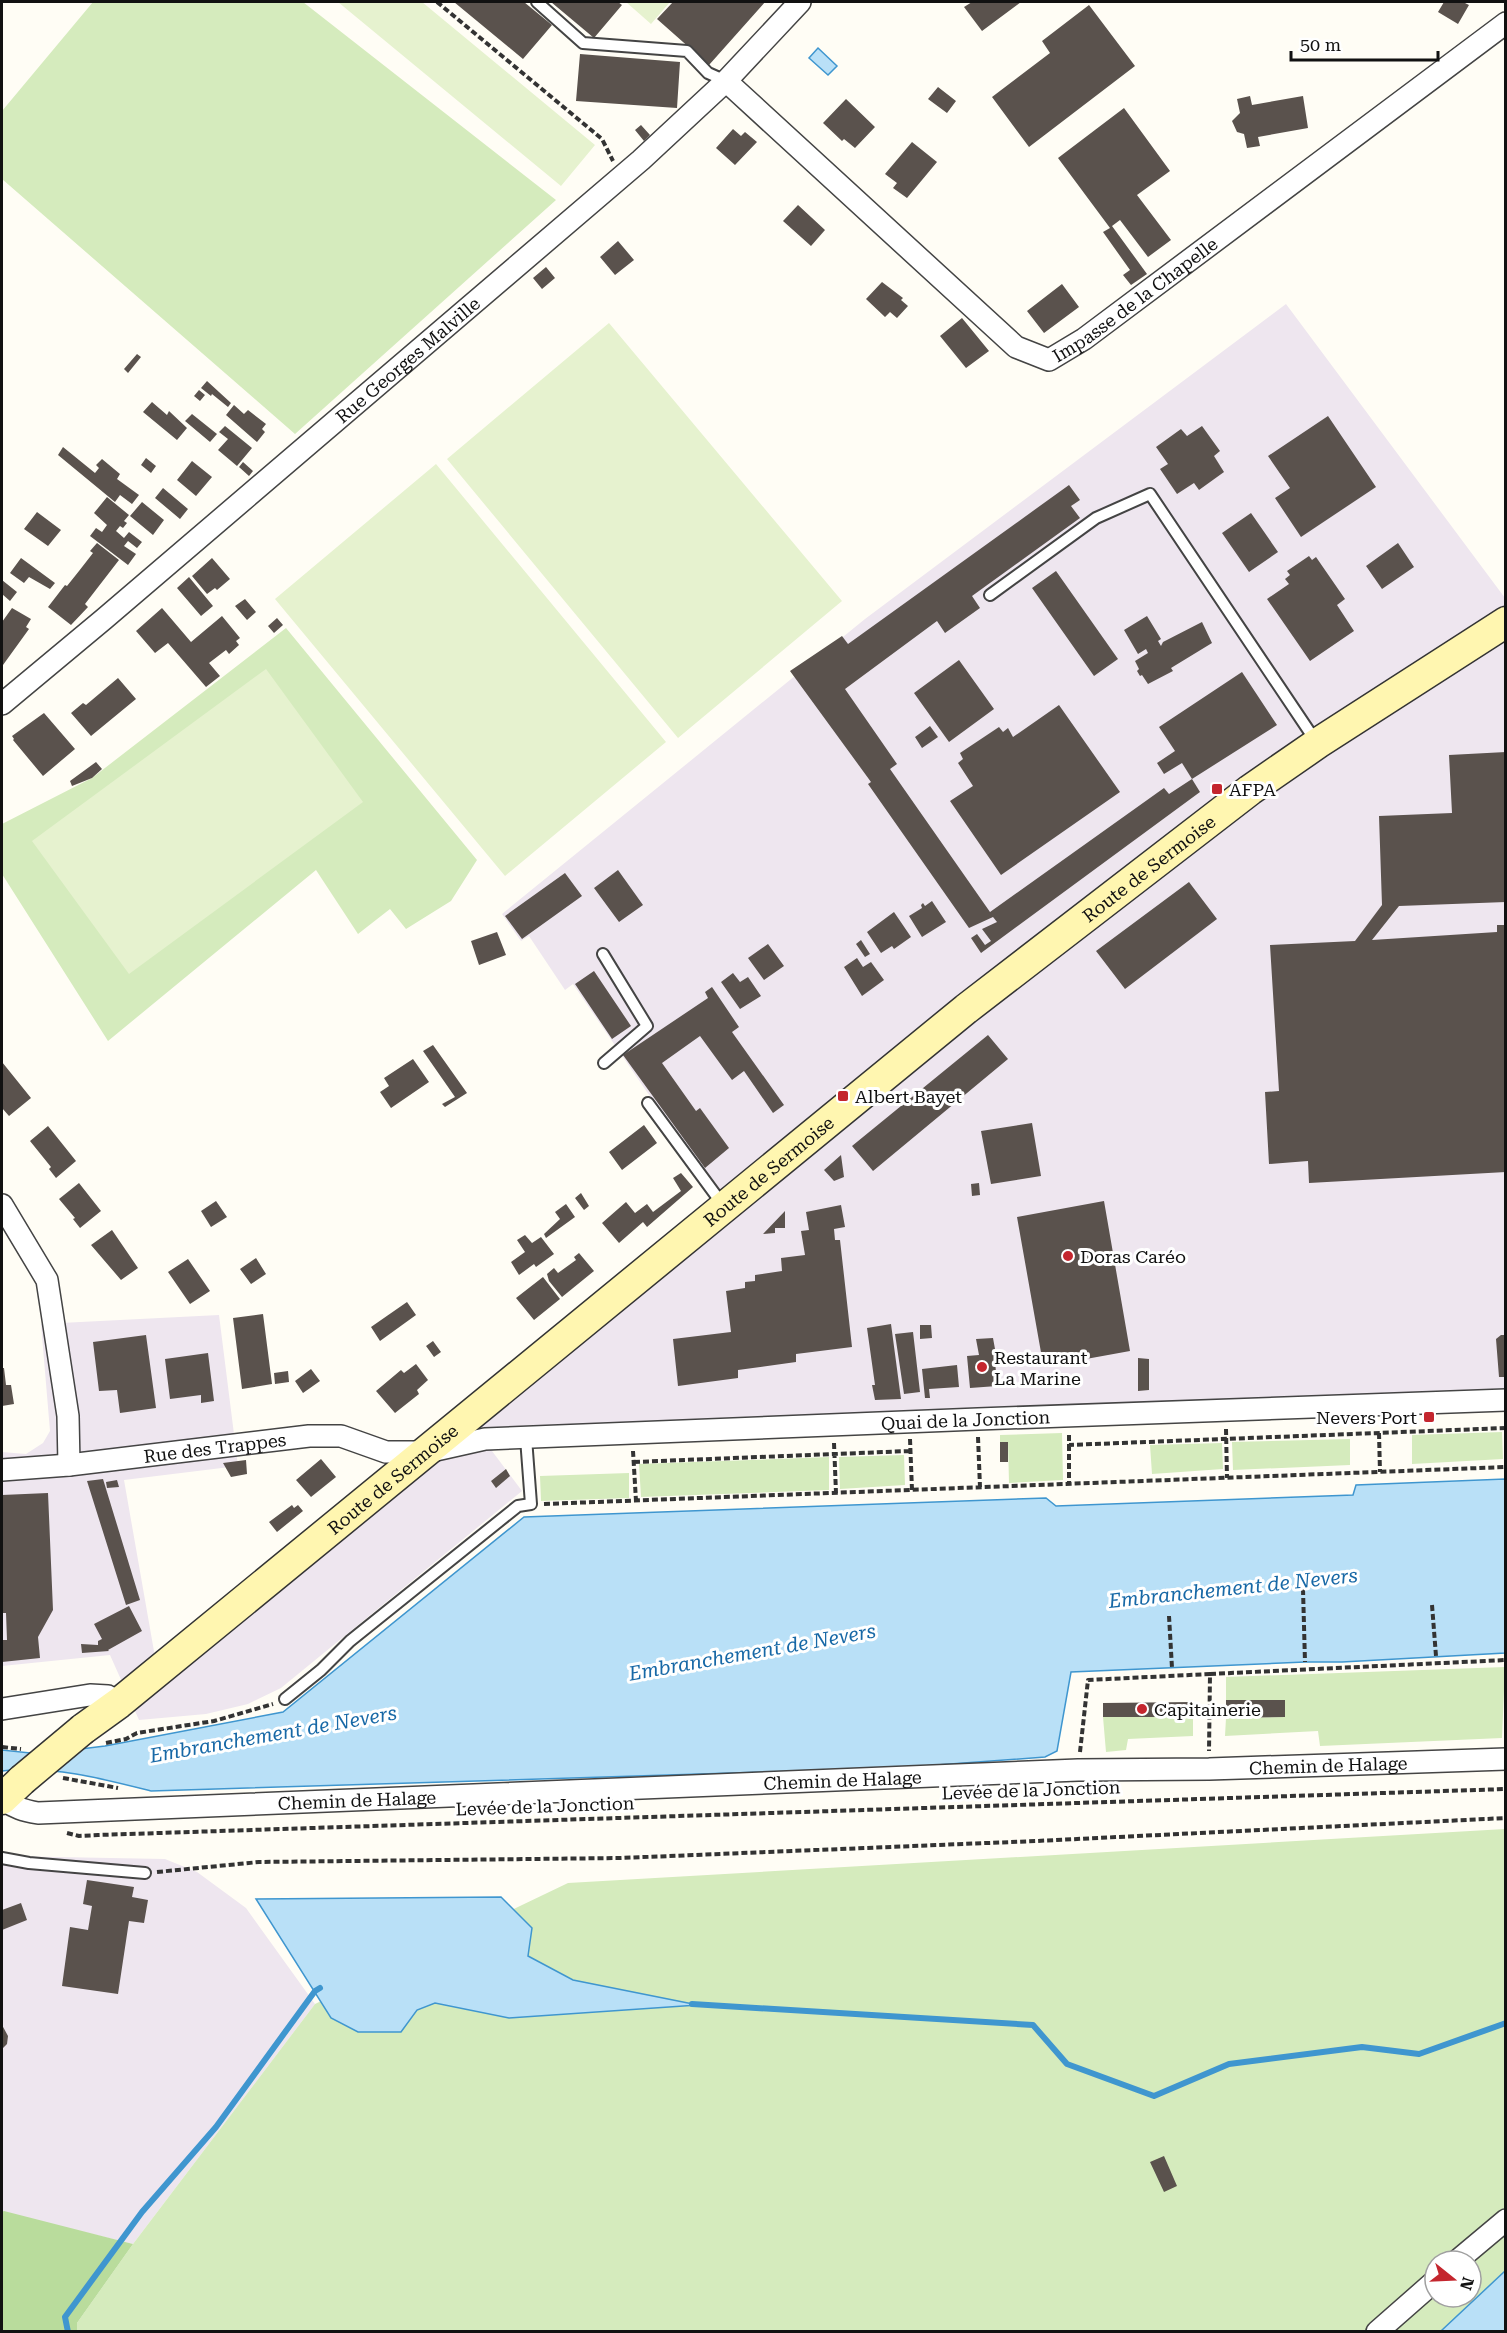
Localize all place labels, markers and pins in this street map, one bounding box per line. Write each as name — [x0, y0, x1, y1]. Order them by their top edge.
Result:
place label: AFPA — [1229, 779, 1276, 800]
marker: AFPA — [1210, 782, 1224, 796]
place label: Albert Bayet — [855, 1086, 962, 1107]
marker: Albert Bayet — [836, 1089, 850, 1103]
place label: Doras Caréo — [1080, 1246, 1186, 1267]
marker: Doras Caréo — [1061, 1249, 1075, 1263]
place label: Restaurant La Marine — [994, 1347, 1088, 1389]
marker: Restaurant La Marine — [975, 1360, 989, 1374]
place label: Nevers Port — [1316, 1407, 1417, 1428]
marker: Nevers Port — [1422, 1410, 1436, 1424]
place label: Capitainerie — [1154, 1699, 1261, 1720]
marker: Capitainerie — [1135, 1702, 1149, 1716]

